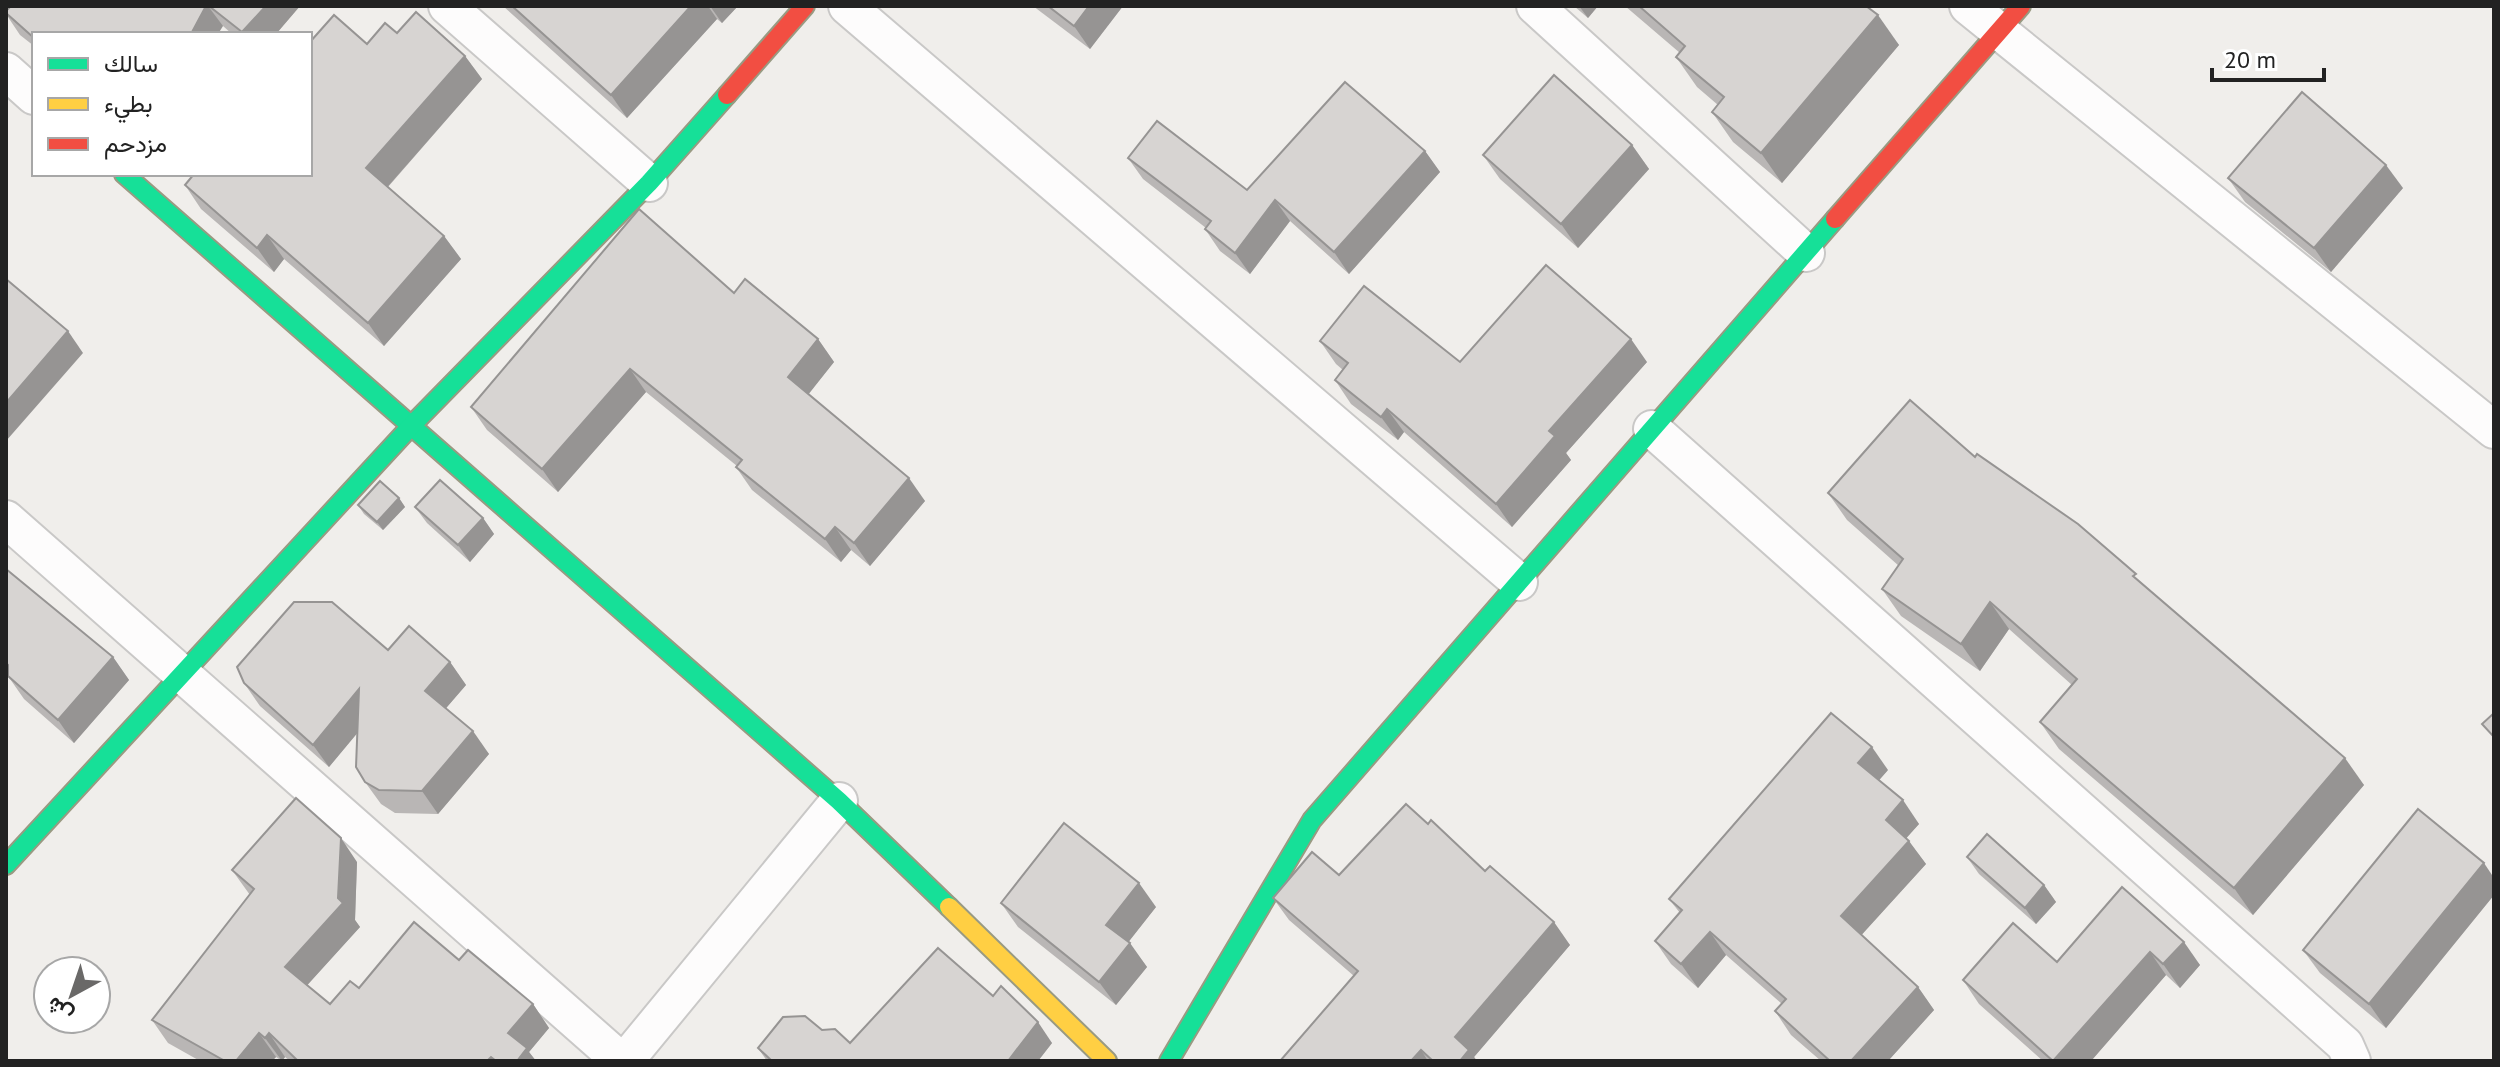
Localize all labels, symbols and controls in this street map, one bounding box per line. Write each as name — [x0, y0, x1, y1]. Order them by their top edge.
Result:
legend — [32, 32, 312, 176]
scale bar — [2212, 32, 2324, 82]
text: 20 m — [2224, 44, 2276, 75]
text: سالك — [104, 48, 158, 79]
text: بطيء — [104, 88, 153, 123]
text: مزدحم — [104, 128, 167, 160]
north arrow — [32, 955, 112, 1035]
text: ش — [40, 991, 78, 1030]

